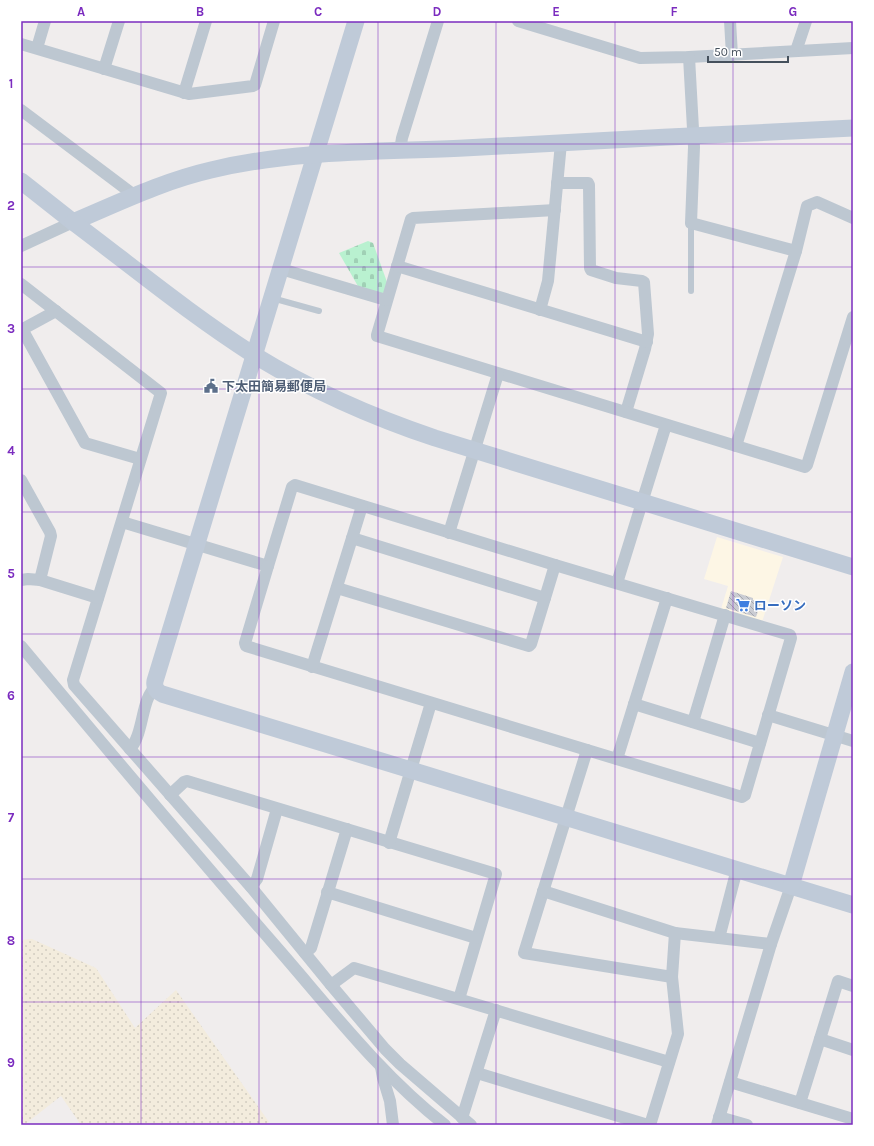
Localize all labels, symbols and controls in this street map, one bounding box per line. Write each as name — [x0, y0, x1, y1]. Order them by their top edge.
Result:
text: A — [77, 4, 85, 19]
text: B — [196, 4, 204, 19]
text: C — [314, 4, 322, 19]
text: D — [433, 4, 442, 19]
text: E — [552, 4, 560, 19]
text: F — [670, 4, 678, 19]
text: G — [789, 4, 797, 19]
scale bar — [708, 38, 788, 64]
text: 50 m — [714, 45, 742, 59]
text: 1 — [9, 76, 13, 91]
text: 2 — [7, 198, 15, 213]
text: 3 — [7, 321, 15, 336]
public building icon: 下太田簡易郵便局 — [203, 378, 219, 394]
place label: 下太田簡易郵便局 — [222, 379, 326, 394]
text: 4 — [7, 443, 15, 458]
text: 5 — [7, 566, 15, 581]
supermarket icon: ローソン — [735, 597, 751, 613]
place label: ローソン — [754, 598, 806, 613]
text: 6 — [7, 688, 15, 703]
text: 7 — [8, 810, 15, 825]
text: 8 — [7, 933, 15, 948]
text: 9 — [7, 1055, 15, 1070]

